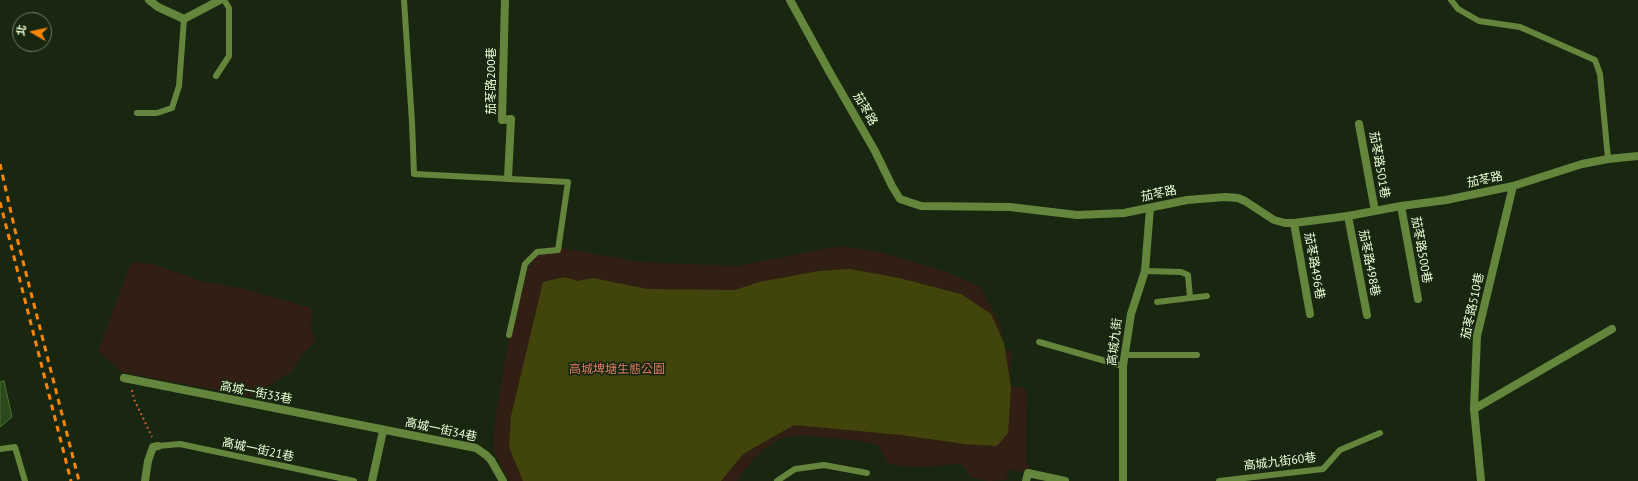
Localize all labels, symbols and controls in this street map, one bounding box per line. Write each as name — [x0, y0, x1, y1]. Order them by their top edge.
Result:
north arrow — [12, 12, 52, 52]
text: 北 — [13, 24, 29, 37]
street label: 茄苳路200巷 — [485, 47, 499, 115]
street label: 茄苳路 — [850, 90, 880, 128]
street label: 茄苳路501巷 — [1366, 130, 1392, 200]
street label: 茄苳路 — [1466, 169, 1504, 191]
street label: 茄苳路 — [1140, 183, 1178, 205]
street label: 茄苳路500巷 — [1408, 215, 1434, 285]
street label: 茄苳路498巷 — [1355, 228, 1383, 298]
street label: 茄苳路496巷 — [1301, 231, 1327, 301]
street label: 茄苳路510巷 — [1459, 271, 1487, 341]
street label: 高城九街 — [1105, 317, 1125, 367]
park label: 高城埤塘生態公園 — [569, 363, 665, 377]
street label: 高城一街33巷 — [219, 379, 293, 407]
street label: 高城一街34巷 — [404, 415, 478, 445]
street label: 高城一街21巷 — [221, 435, 295, 465]
street label: 高城九街60巷 — [1243, 450, 1317, 474]

